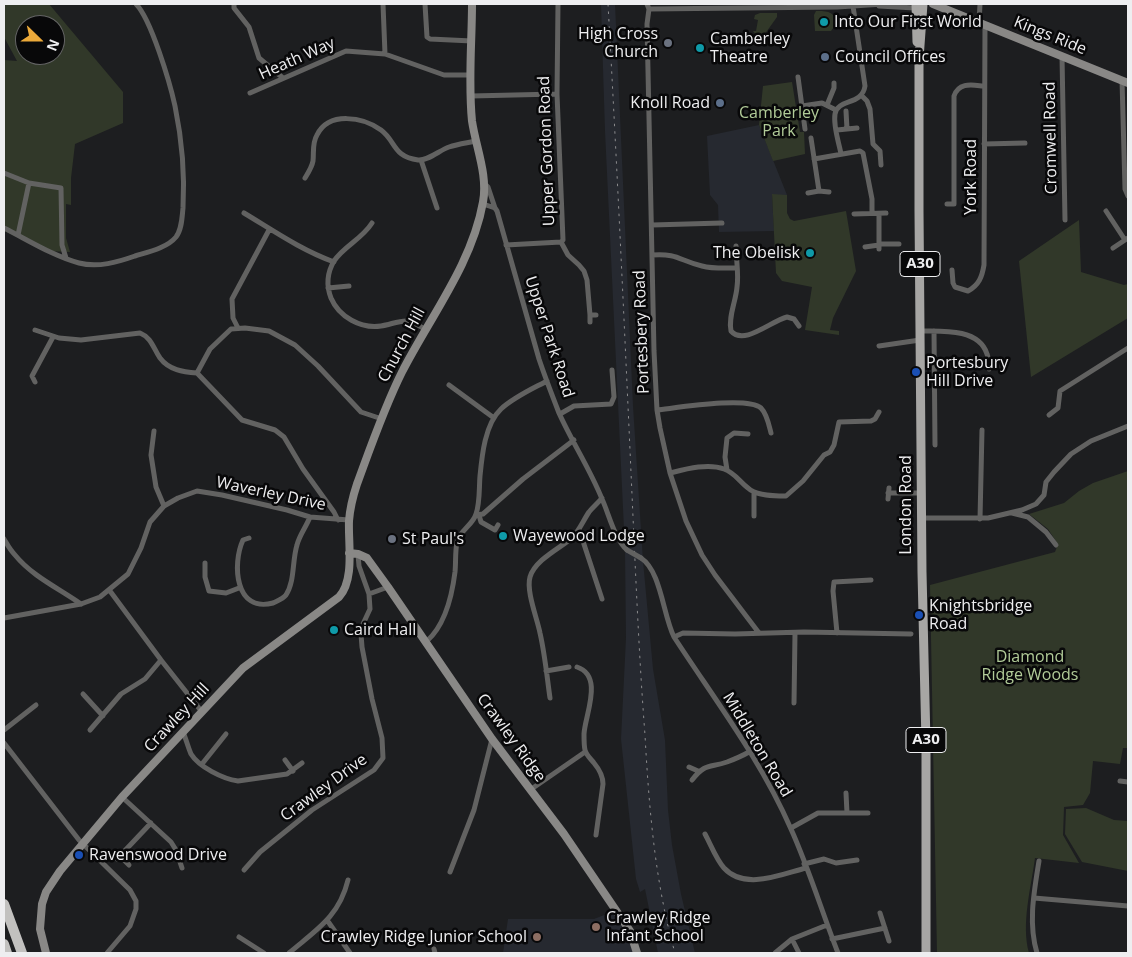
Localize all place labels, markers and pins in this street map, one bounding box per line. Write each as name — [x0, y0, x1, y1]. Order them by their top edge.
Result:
place label: Into Our First World — [834, 12, 982, 32]
marker: Into Our First World — [818, 16, 830, 28]
place label: High Cross Church — [578, 24, 658, 62]
place label: Camberley Theatre — [710, 29, 790, 67]
marker: High Cross Church — [662, 37, 674, 49]
marker: Camberley Theatre — [694, 42, 706, 54]
place label: Council Offices — [835, 47, 946, 67]
marker: Council Offices — [819, 51, 831, 63]
place label: Knoll Road — [630, 93, 710, 113]
marker: Knoll Road — [714, 97, 726, 109]
place label: The Obelisk — [713, 243, 800, 263]
marker: The Obelisk — [804, 247, 816, 259]
place label: Portesbury Hill Drive — [926, 353, 1008, 391]
marker: Portesbury Hill Drive — [910, 366, 922, 378]
place label: Wayewood Lodge — [513, 526, 645, 546]
place label: St Paul's — [402, 529, 464, 549]
marker: Wayewood Lodge — [497, 530, 509, 542]
marker: St Paul's — [386, 533, 398, 545]
place label: Knightsbridge Road — [929, 596, 1032, 634]
marker: Knightsbridge Road — [913, 609, 925, 621]
place label: Caird Hall — [344, 620, 416, 640]
marker: Caird Hall — [328, 624, 340, 636]
place label: Ravenswood Drive — [89, 845, 227, 865]
marker: Ravenswood Drive — [73, 849, 85, 861]
place label: Crawley Ridge Infant School — [606, 908, 710, 946]
marker: Crawley Ridge Infant School — [590, 921, 602, 933]
place label: Crawley Ridge Junior School — [321, 927, 527, 947]
marker: Crawley Ridge Junior School — [531, 931, 543, 943]

